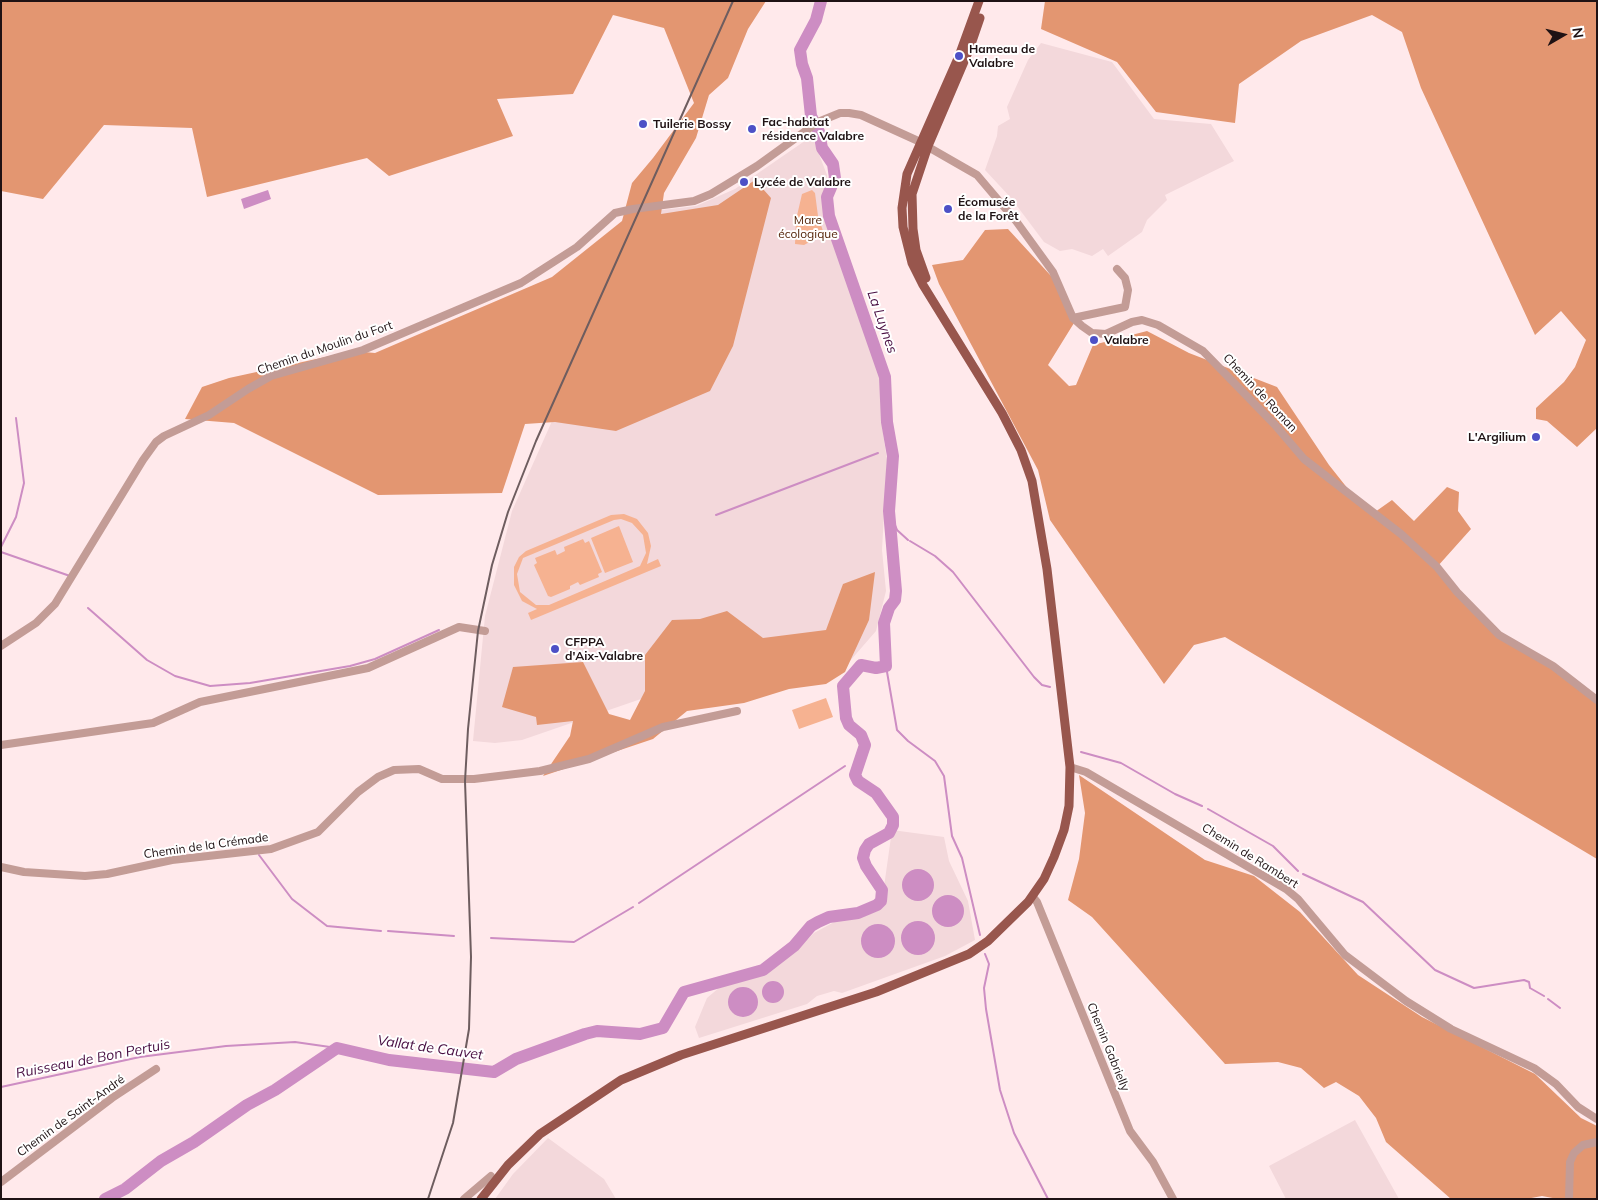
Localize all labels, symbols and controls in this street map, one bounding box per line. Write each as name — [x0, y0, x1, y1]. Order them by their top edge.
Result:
north arrow — [1538, 10, 1588, 60]
text: N — [1568, 26, 1588, 39]
place label: Hameau de Valabre — [969, 42, 1035, 70]
marker: Hameau de Valabre — [953, 50, 965, 62]
place label: Fac-habitat résidence Valabre — [762, 115, 864, 143]
place label: Tuilerie Bossy — [653, 117, 731, 131]
marker: Tuilerie Bossy — [637, 118, 649, 130]
marker: Fac-habitat résidence Valabre — [746, 123, 758, 135]
place label: Lycée de Valabre — [754, 175, 851, 189]
marker: Lycée de Valabre — [738, 176, 750, 188]
place label: Écomusée de la Forêt — [958, 195, 1019, 223]
marker: Écomusée de la Forêt — [942, 203, 954, 215]
park label: Mare écologique — [778, 213, 838, 241]
water label: La Luynes — [863, 288, 901, 356]
street label: Chemin du Moulin du Fort — [256, 318, 394, 378]
place label: Valabre — [1104, 333, 1149, 347]
marker: Valabre — [1088, 334, 1100, 346]
street label: Chemin de Roman — [1220, 351, 1300, 435]
place label: L'Argilium — [1468, 430, 1526, 444]
marker: L'Argilium — [1530, 431, 1542, 443]
place label: CFPPA d'Aix-Valabre — [565, 635, 643, 663]
marker: CFPPA d'Aix-Valabre — [549, 643, 561, 655]
street label: Chemin de Rambert — [1199, 821, 1301, 891]
street label: Chemin de la Crémade — [143, 830, 269, 862]
street label: Chemin Gabrielly — [1084, 1001, 1132, 1093]
water label: Vallat de Cauvet — [376, 1032, 484, 1064]
water label: Ruisseau de Bon Pertuis — [14, 1036, 172, 1082]
street label: Chemin de Saint-André — [14, 1072, 128, 1160]

